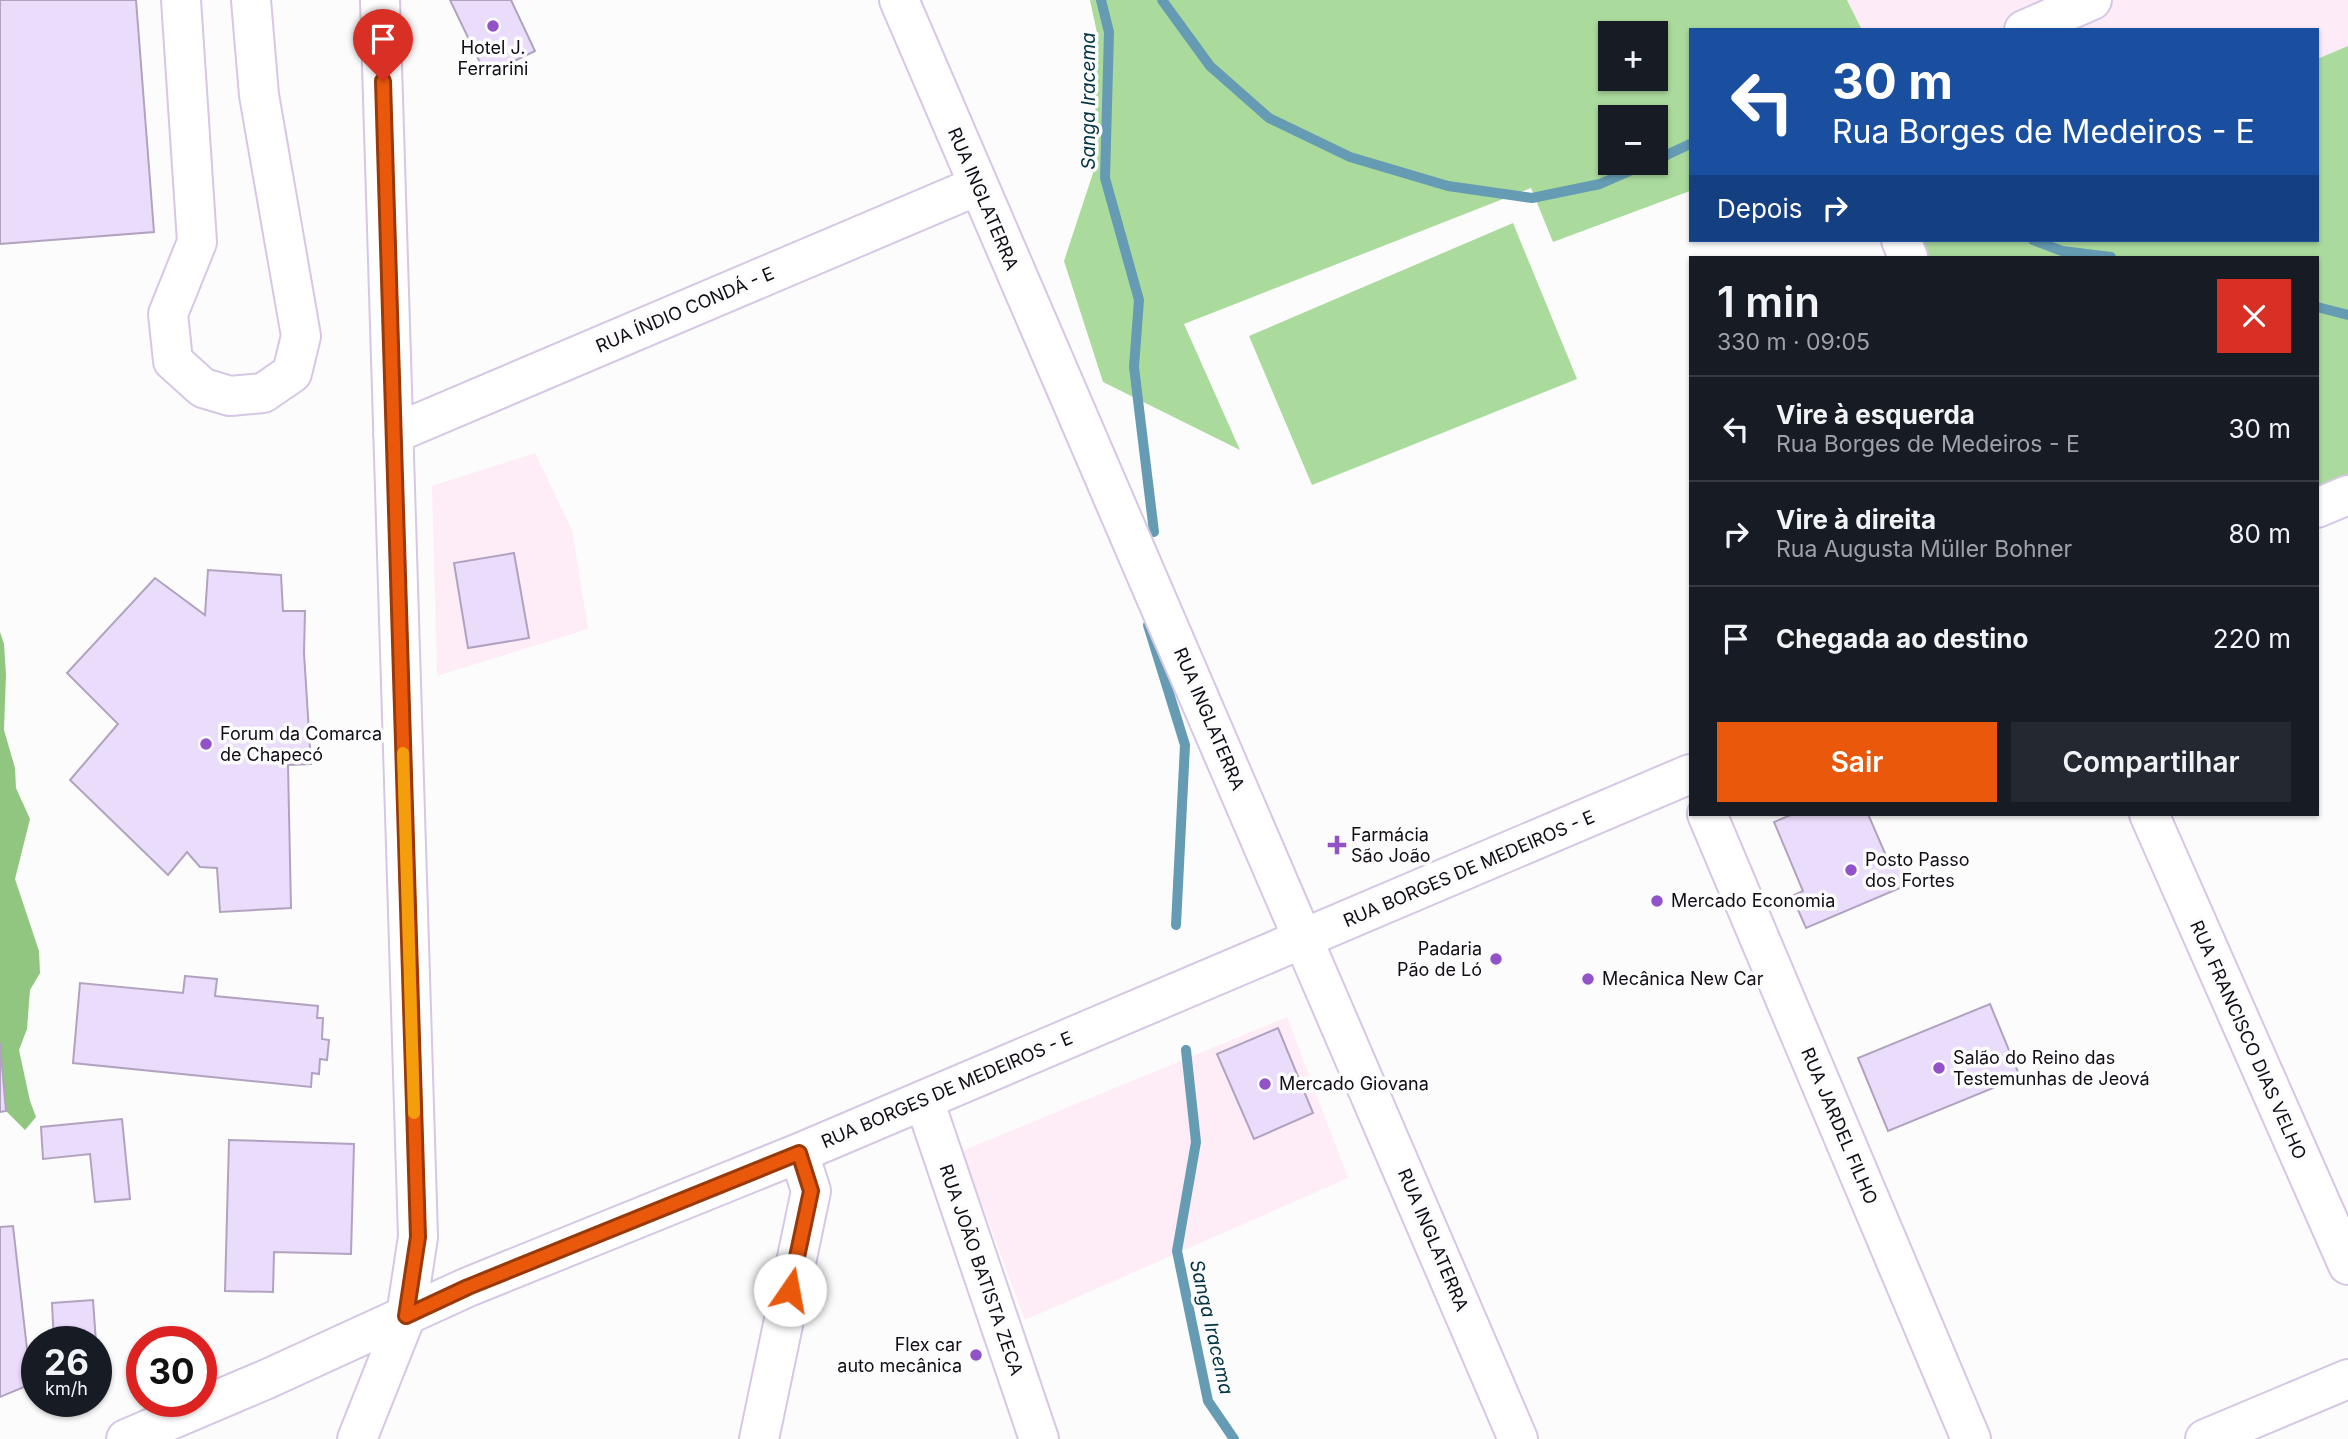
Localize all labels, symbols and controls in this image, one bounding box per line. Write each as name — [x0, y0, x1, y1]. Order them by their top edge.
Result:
pin — [353, 9, 413, 81]
marker: Hotel J. Ferrarini — [485, 18, 501, 34]
icon: arrive — [364, 20, 402, 58]
map controls — [1598, 21, 1668, 175]
button: + — [1598, 21, 1668, 91]
water label: Sanga Iracema — [1077, 32, 1100, 170]
place label: Hotel J. Ferrarini — [458, 37, 528, 79]
text: 30 m — [1832, 52, 1953, 111]
icon: left — [1717, 56, 1808, 147]
button: − — [1598, 105, 1668, 175]
text: Rua Borges de Medeiros - E — [1832, 112, 2255, 151]
street label: RUA INGLATERRA — [944, 124, 1023, 273]
icon: right — [1816, 189, 1854, 227]
text: Depois — [1717, 193, 1802, 224]
street label: RUA ÍNDIO CONDÁ - E — [592, 262, 777, 357]
text: 1 min — [1717, 276, 1820, 327]
button: close — [2217, 279, 2291, 353]
text: 330 m · 09:05 — [1717, 328, 1870, 356]
text: Vire à esquerda — [1776, 399, 1975, 430]
icon: left — [1717, 410, 1755, 448]
text: 30 m — [2228, 413, 2291, 444]
text: Rua Borges de Medeiros - E — [1776, 430, 2080, 458]
text: Vire à direita — [1776, 504, 1936, 535]
icon: right — [1717, 515, 1755, 553]
text: 80 m — [2228, 518, 2291, 549]
text: Rua Augusta Müller Bohner — [1776, 535, 2072, 563]
icon: arrive — [1717, 620, 1755, 658]
text: Chegada ao destino — [1776, 623, 2028, 654]
text: 220 m — [2213, 623, 2291, 654]
street label: RUA INGLATERRA — [1170, 644, 1249, 793]
button: Sair — [1717, 722, 1997, 802]
button: Compartilhar — [2011, 722, 2291, 802]
place label: Forum da Comarca de Chapecó — [220, 723, 382, 765]
marker: Forum da Comarca de Chapecó — [198, 736, 214, 752]
street label: RUA BORGES DE MEDEIROS - E — [1340, 806, 1598, 931]
place label: Farmácia São João — [1351, 824, 1431, 866]
marker: Farmácia São João — [1329, 837, 1345, 853]
place label: Posto Passo dos Fortes — [1865, 849, 1970, 891]
marker: Posto Passo dos Fortes — [1843, 862, 1859, 878]
place label: Mercado Economia — [1671, 890, 1835, 911]
marker: Mercado Economia — [1649, 893, 1665, 909]
street label: RUA FRANCISCO DIAS VELHO — [2186, 917, 2311, 1162]
place label: Padaria Pão de Ló — [1397, 938, 1482, 980]
marker: Padaria Pão de Ló — [1488, 951, 1504, 967]
place label: Mecânica New Car — [1602, 968, 1764, 989]
marker: Mecânica New Car — [1580, 971, 1596, 987]
street label: RUA BORGES DE MEDEIROS - E — [818, 1027, 1076, 1152]
street label: RUA JARDEL FILHO — [1797, 1044, 1882, 1207]
place label: Salão do Reino das Testemunhas de Jeová — [1953, 1047, 2150, 1089]
marker: Salão do Reino das Testemunhas de Jeová — [1931, 1060, 1947, 1076]
place label: Mercado Giovana — [1279, 1073, 1429, 1094]
marker: Mercado Giovana — [1257, 1076, 1273, 1092]
street label: RUA JOÃO BATISTA ZECA — [935, 1161, 1028, 1378]
street label: RUA INGLATERRA — [1394, 1165, 1473, 1314]
position arrow — [753, 1253, 827, 1327]
water label: Sanga Iracema — [1185, 1258, 1238, 1397]
speed limit sign: 30 — [126, 1326, 217, 1417]
place label: Flex car auto mecânica — [837, 1334, 962, 1376]
text: 26 — [44, 1341, 89, 1383]
marker: Flex car auto mecânica — [968, 1347, 984, 1363]
text: km/h — [45, 1378, 88, 1399]

